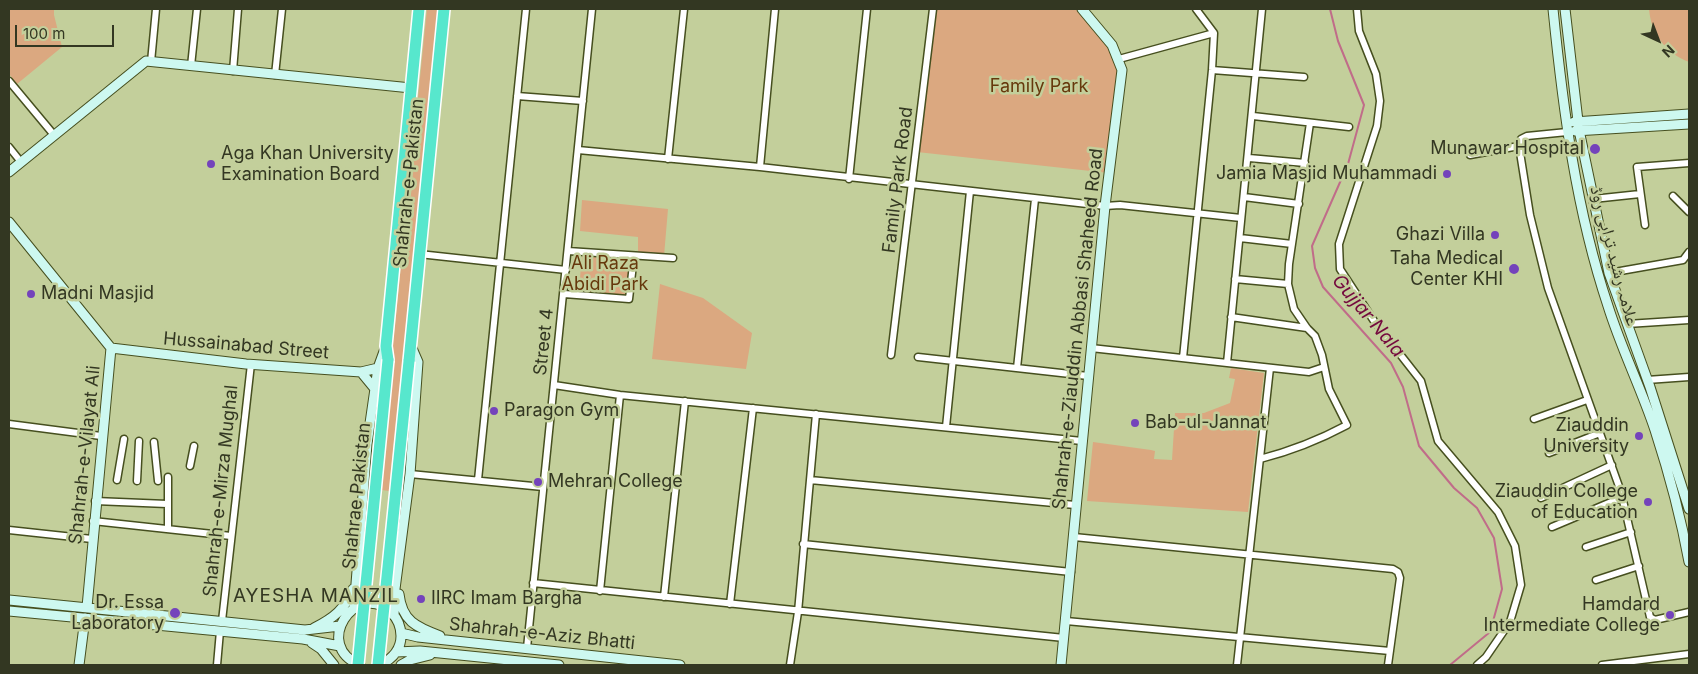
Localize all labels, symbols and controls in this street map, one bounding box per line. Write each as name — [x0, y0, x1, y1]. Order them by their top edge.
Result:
scale bar — [18, 15, 116, 47]
north arrow — [1633, 15, 1683, 65]
text: 100 m — [23, 24, 65, 43]
text: N — [1659, 41, 1678, 61]
park label: Family Park — [990, 76, 1088, 98]
street label: Shahrah-e-Pakistan — [389, 98, 429, 268]
street label: Family Park Road — [878, 106, 918, 254]
place label: Munawar Hospital — [1430, 138, 1584, 160]
marker: Munawar Hospital — [1588, 142, 1602, 156]
place label: Aga Khan University Examination Board — [221, 143, 394, 186]
street label: Shahrah-e-Ziauddin Abbasi Shaheed Road — [1048, 147, 1108, 511]
marker: Aga Khan University Examination Board — [205, 158, 217, 170]
place label: Jamia Masjid Muhammadi — [1216, 163, 1437, 185]
marker: Jamia Masjid Muhammadi — [1441, 168, 1453, 180]
street label: علامہ رشید ترابی روڈ — [1585, 184, 1643, 328]
place label: Ghazi Villa — [1396, 224, 1485, 246]
marker: Ghazi Villa — [1489, 229, 1501, 241]
place label: Taha Medical Center KHI — [1390, 248, 1503, 290]
park label: Ali Raza Abidi Park — [562, 253, 648, 296]
marker: Taha Medical Center KHI — [1507, 262, 1521, 276]
water label: Gujjar Nala — [1327, 270, 1409, 362]
place label: Madni Masjid — [41, 283, 154, 305]
marker: Madni Masjid — [25, 288, 37, 300]
street label: Street 4 — [530, 307, 558, 377]
street label: Hussainabad Street — [162, 328, 330, 364]
street label: Shahrah-e-Vilayat Ali — [65, 364, 105, 546]
street label: Shahrah-e-Mirza Mughal — [199, 384, 243, 598]
place label: Paragon Gym — [504, 400, 619, 422]
marker: Paragon Gym — [488, 405, 500, 417]
place label: Bab-ul-Jannat — [1145, 412, 1266, 434]
place label: Ziauddin University — [1543, 415, 1629, 458]
marker: Bab-ul-Jannat — [1129, 417, 1141, 429]
street label: Shahrae Pakistan — [339, 422, 375, 570]
marker: Ziauddin University — [1633, 430, 1645, 442]
place label: Mehran College — [548, 471, 683, 493]
marker: Mehran College — [532, 476, 544, 488]
place label: Ziauddin College of Education — [1495, 481, 1638, 524]
marker: Ziauddin College of Education — [1642, 496, 1654, 508]
district label: AYESHA MANZIL — [231, 585, 401, 607]
place label: IIRC Imam Bargha — [431, 588, 582, 610]
place label: Dr. Essa Laboratory — [71, 592, 164, 634]
marker: IIRC Imam Bargha — [415, 593, 427, 605]
place label: Hamdard Intermediate College — [1484, 594, 1660, 636]
marker: Dr. Essa Laboratory — [168, 606, 182, 620]
marker: Hamdard Intermediate College — [1664, 609, 1676, 621]
street label: Shahrah-e-Aziz Bhatti — [448, 613, 636, 655]

